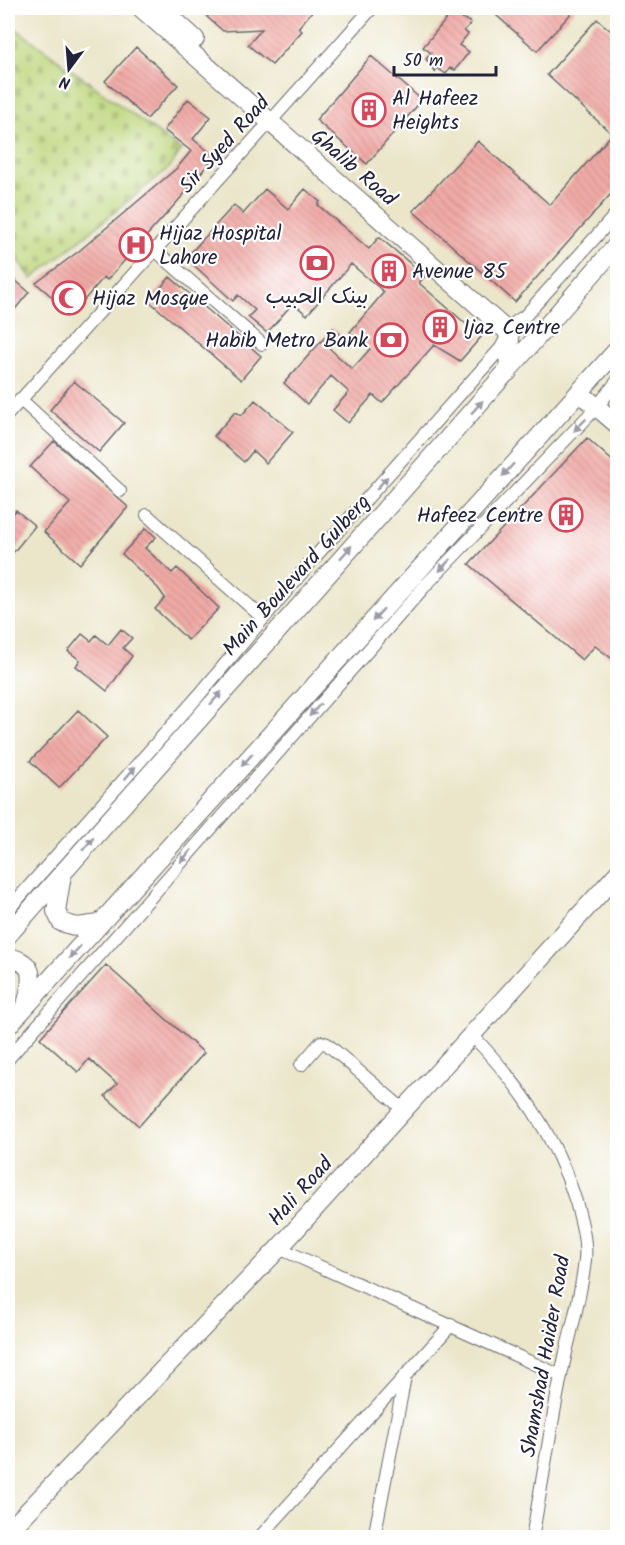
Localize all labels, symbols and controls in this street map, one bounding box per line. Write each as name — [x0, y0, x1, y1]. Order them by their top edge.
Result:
north arrow — [39, 39, 99, 99]
scale bar — [394, 39, 496, 77]
text: 50 m — [403, 47, 443, 76]
text: N — [57, 69, 74, 95]
place label: Al Hafeez Heights — [392, 83, 478, 140]
street label: Sir Syed Road — [172, 88, 279, 202]
building icon: Al Hafeez Heights — [351, 92, 387, 128]
street label: Ghalib Road — [302, 121, 404, 216]
place label: Hijaz Hospital Lahore — [159, 218, 282, 275]
hospital icon: Hijaz Hospital Lahore — [118, 227, 154, 263]
bank icon: بينک الحبيب — [299, 245, 335, 281]
building icon: Avenue 85 — [371, 253, 407, 289]
place label: Avenue 85 — [412, 256, 508, 289]
mosque icon: Hijaz Mosque — [51, 280, 87, 316]
place label: بينک الحبيب — [266, 281, 368, 314]
place label: Hijaz Mosque — [92, 283, 209, 316]
building icon: Ijaz Centre — [422, 309, 458, 345]
place label: Ijaz Centre — [463, 312, 561, 345]
bank icon: Habib Metro Bank — [373, 322, 409, 358]
place label: Habib Metro Bank — [205, 325, 368, 358]
one-way arrow — [470, 400, 483, 415]
one-way arrow — [574, 417, 588, 431]
one-way arrow — [501, 463, 515, 478]
one-way arrow — [375, 476, 388, 491]
street label: Main Boulevard Gulberg — [215, 487, 379, 665]
building icon: Hafeez Centre — [548, 497, 584, 533]
place label: Hafeez Centre — [417, 500, 544, 533]
one-way arrow — [339, 545, 352, 560]
one-way arrow — [438, 557, 452, 572]
one-way arrow — [372, 607, 385, 622]
one-way arrow — [209, 690, 223, 705]
one-way arrow — [309, 702, 322, 717]
one-way arrow — [241, 752, 254, 767]
one-way arrow — [123, 765, 137, 780]
one-way arrow — [81, 837, 94, 852]
one-way arrow — [179, 849, 193, 864]
one-way arrow — [68, 944, 82, 959]
street label: Hali Road — [261, 1149, 342, 1234]
street label: Shamshad Haider Road — [512, 1252, 581, 1460]

